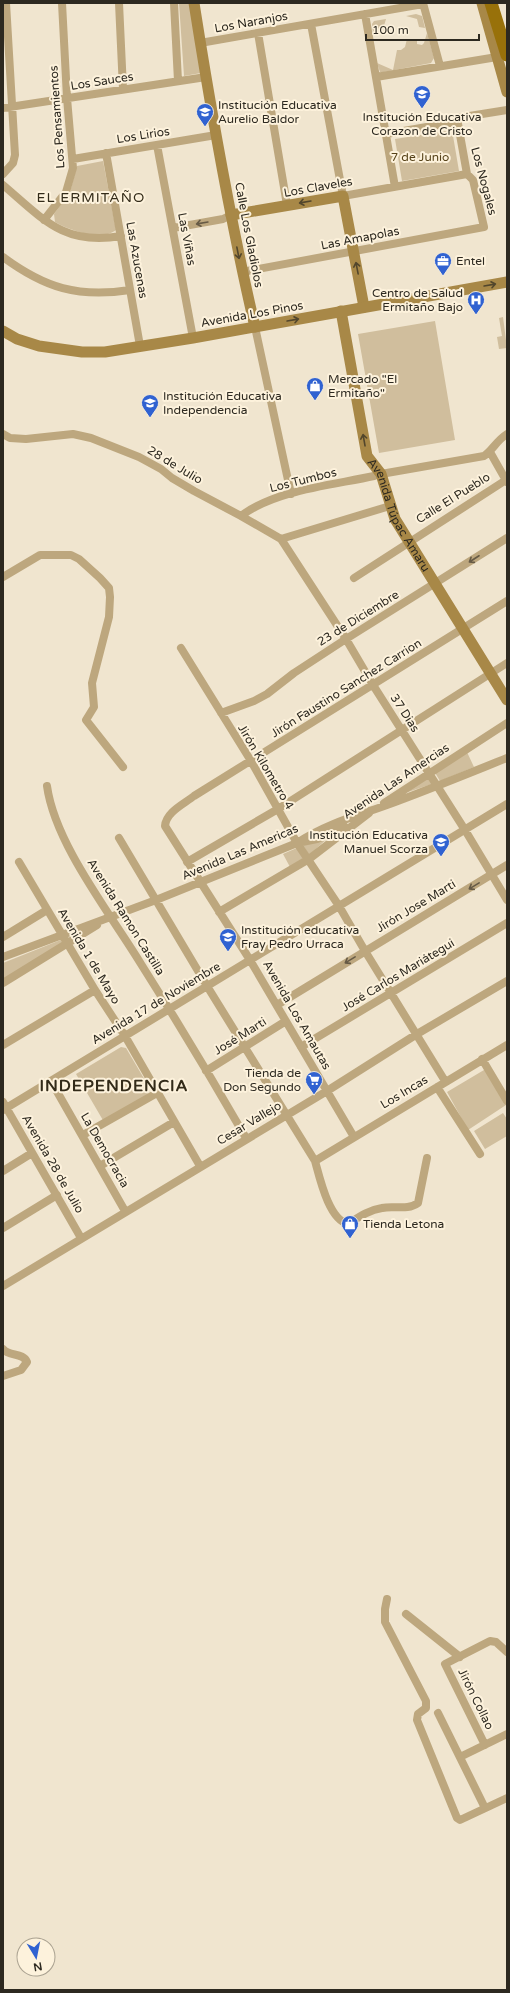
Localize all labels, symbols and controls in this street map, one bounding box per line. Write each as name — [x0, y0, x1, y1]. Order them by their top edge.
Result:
street label: Los Naranjos — [213, 9, 289, 35]
scale bar — [366, 16, 479, 42]
text: 100 m — [372, 23, 409, 37]
street label: Los Pensamientos — [46, 65, 68, 169]
street label: Los Sauces — [70, 69, 135, 93]
school or university icon: Institución Educativa Corazon de Cristo — [412, 84, 432, 109]
place label: Institución Educativa Aurelio Baldor — [218, 98, 337, 126]
school or university icon: Institución Educativa Aurelio Baldor — [195, 102, 215, 127]
place label: Institución Educativa Corazon de Cristo — [363, 110, 481, 138]
street label: Los Lirios — [115, 124, 171, 146]
street label: Los Nogales — [468, 146, 500, 217]
park label: 7 de Junio — [391, 150, 449, 164]
street label: Los Claveles — [282, 174, 354, 200]
street label: Calle Los Gladiolos — [232, 181, 266, 289]
district label: EL ERMITAÑO — [37, 189, 145, 206]
one-way arrow — [299, 199, 312, 207]
street label: Las Viñas — [175, 211, 199, 267]
one-way arrow — [196, 219, 209, 227]
street label: Las Azucenas — [123, 221, 151, 300]
street label: Las Amapolas — [320, 223, 401, 252]
one-way arrow — [235, 247, 243, 260]
office icon: Entel — [433, 251, 453, 276]
place label: Entel — [456, 254, 485, 268]
one-way arrow — [353, 262, 361, 275]
one-way arrow — [483, 281, 496, 289]
place label: Centro de Salud Ermitaño Bajo — [372, 286, 463, 314]
hospital icon: Centro de Salud Ermitaño Bajo — [466, 290, 486, 315]
street label: Avenida Los Pinos — [200, 298, 305, 330]
one-way arrow — [286, 315, 299, 323]
place label: Mercado "El Ermitaño" — [328, 372, 397, 400]
shop icon: Mercado "El Ermitaño" — [305, 376, 325, 401]
place label: Institución Educativa Independencia — [163, 389, 282, 417]
school or university icon: Institución Educativa Independencia — [140, 393, 160, 418]
one-way arrow — [360, 434, 368, 447]
street label: 28 de Julio — [145, 443, 205, 487]
street label: Avenida Túpac Amaru — [364, 456, 433, 574]
street label: Los Tumbos — [268, 465, 338, 495]
street label: Calle El Pueblo — [413, 470, 493, 526]
one-way arrow — [469, 555, 480, 563]
street label: 23 de Diciembre — [315, 587, 402, 649]
street label: Jirón Faustino Sanchez Carrion — [268, 636, 424, 740]
street label: 37 Dias — [388, 691, 423, 735]
street label: Jirón Kilometro 4 — [235, 722, 297, 812]
street label: Avenida Las Amercias — [340, 740, 452, 822]
street label: Avenida Las Americas — [180, 821, 300, 883]
place label: Institución Educativa Manuel Scorza — [309, 828, 428, 856]
school or university icon: Institución Educativa Manuel Scorza — [431, 832, 451, 857]
street label: Avenida Ramon Castilla — [84, 856, 168, 978]
street label: Jirón Jose Marti — [374, 877, 458, 935]
one-way arrow — [468, 882, 480, 890]
street label: Avenida 1 de Mayo — [55, 906, 123, 1006]
place label: Institución educativa Fray Pedro Urraca — [241, 923, 359, 951]
school or university icon: Institución educativa Fray Pedro Urraca — [218, 927, 238, 952]
street label: José Carlos Mariátegui — [339, 936, 457, 1014]
one-way arrow — [345, 956, 356, 964]
street label: Avenida Los Amautas — [260, 958, 334, 1072]
street label: Avenida 17 de Noviembre — [89, 959, 223, 1047]
street label: José Marti — [211, 1014, 269, 1058]
place label: Tienda de Don Segundo — [223, 1066, 301, 1094]
supermarket icon: Tienda de Don Segundo — [304, 1070, 324, 1095]
street label: Los Incas — [378, 1072, 430, 1112]
district label: INDEPENDENCIA — [39, 1076, 189, 1096]
street label: Cesar Vallejo — [214, 1098, 284, 1148]
street label: La Democracia — [78, 1110, 132, 1190]
street label: Avenida 28 de Julio — [19, 1112, 87, 1216]
shop icon: Tienda Letona — [340, 1214, 360, 1239]
place label: Tienda Letona — [363, 1217, 444, 1231]
street label: Jirón Collao — [455, 1666, 497, 1732]
north arrow — [16, 1937, 56, 1977]
text: N — [32, 1959, 43, 1974]

